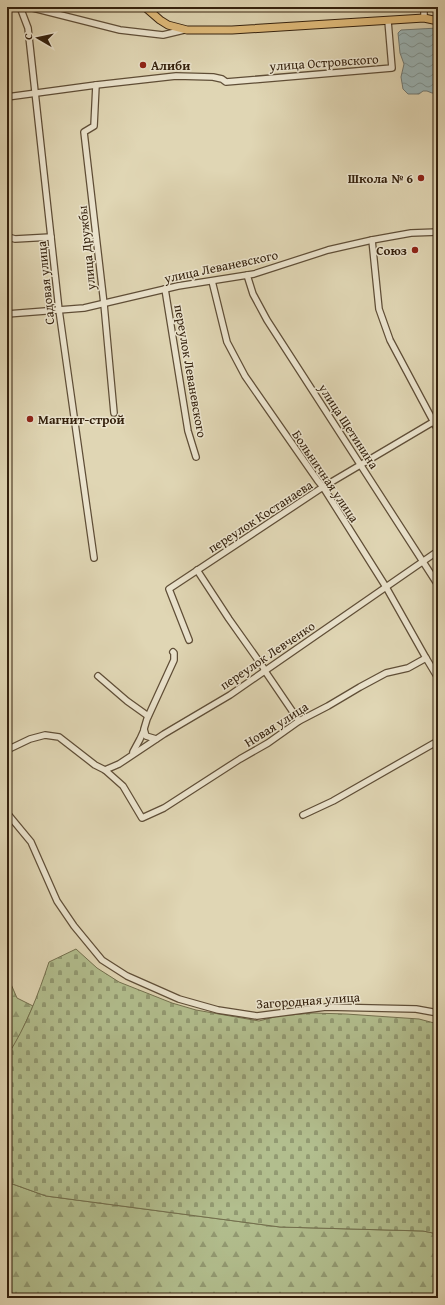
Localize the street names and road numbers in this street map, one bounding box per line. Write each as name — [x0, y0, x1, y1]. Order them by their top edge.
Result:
street label: улица Островского — [268, 49, 380, 76]
street label: улица Дружбы — [73, 205, 101, 292]
street label: Садовая улица — [32, 239, 59, 326]
street label: улица Леваневского — [161, 245, 280, 288]
street label: переулок Леваневского — [169, 303, 212, 439]
street label: улица Щетинина — [313, 379, 384, 473]
street label: Больничная улица — [288, 426, 364, 527]
street label: переулок Костанаева — [204, 475, 317, 558]
street label: переулок Левченко — [216, 616, 319, 694]
street label: Новая улица — [241, 697, 313, 752]
street label: Загородная улица — [255, 987, 361, 1014]

